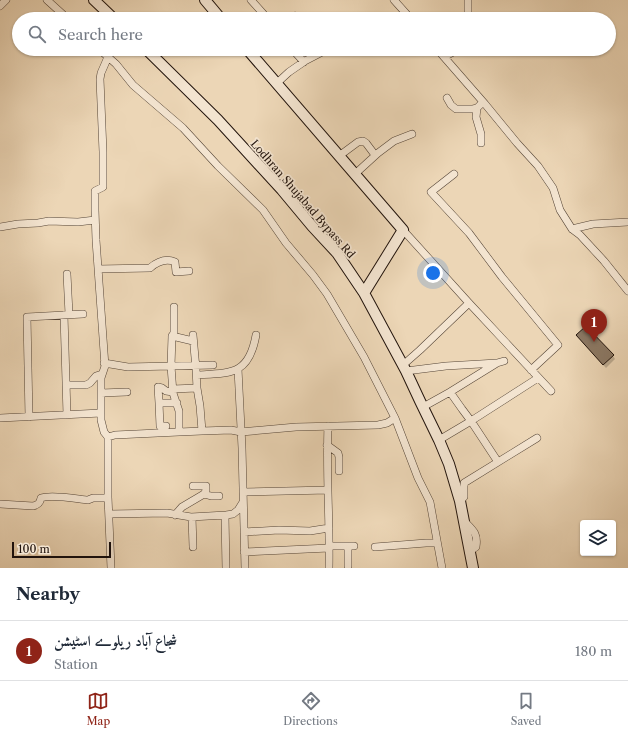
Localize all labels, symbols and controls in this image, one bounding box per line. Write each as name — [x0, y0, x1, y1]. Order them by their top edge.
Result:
search box — [12, 12, 616, 56]
icon: search — [26, 23, 48, 45]
text: Search here — [58, 25, 143, 44]
street label: Lodhran Shujabad Bypass Rd — [248, 137, 359, 261]
your location — [423, 263, 443, 283]
pin: 1 — [581, 309, 607, 342]
map controls — [580, 520, 616, 556]
button: layers — [580, 520, 616, 556]
scale bar — [12, 540, 111, 559]
text: 100 m — [18, 542, 50, 556]
text: Nearby — [16, 584, 80, 604]
text: شجاع آباد ریلوے اسٹیشن — [54, 631, 177, 650]
text: 1 — [26, 643, 32, 659]
text: 180 m — [575, 643, 612, 659]
text: Station — [54, 656, 98, 672]
tab: Map — [87, 690, 110, 728]
tab: Directions — [283, 690, 338, 728]
tab: Saved — [511, 690, 541, 728]

